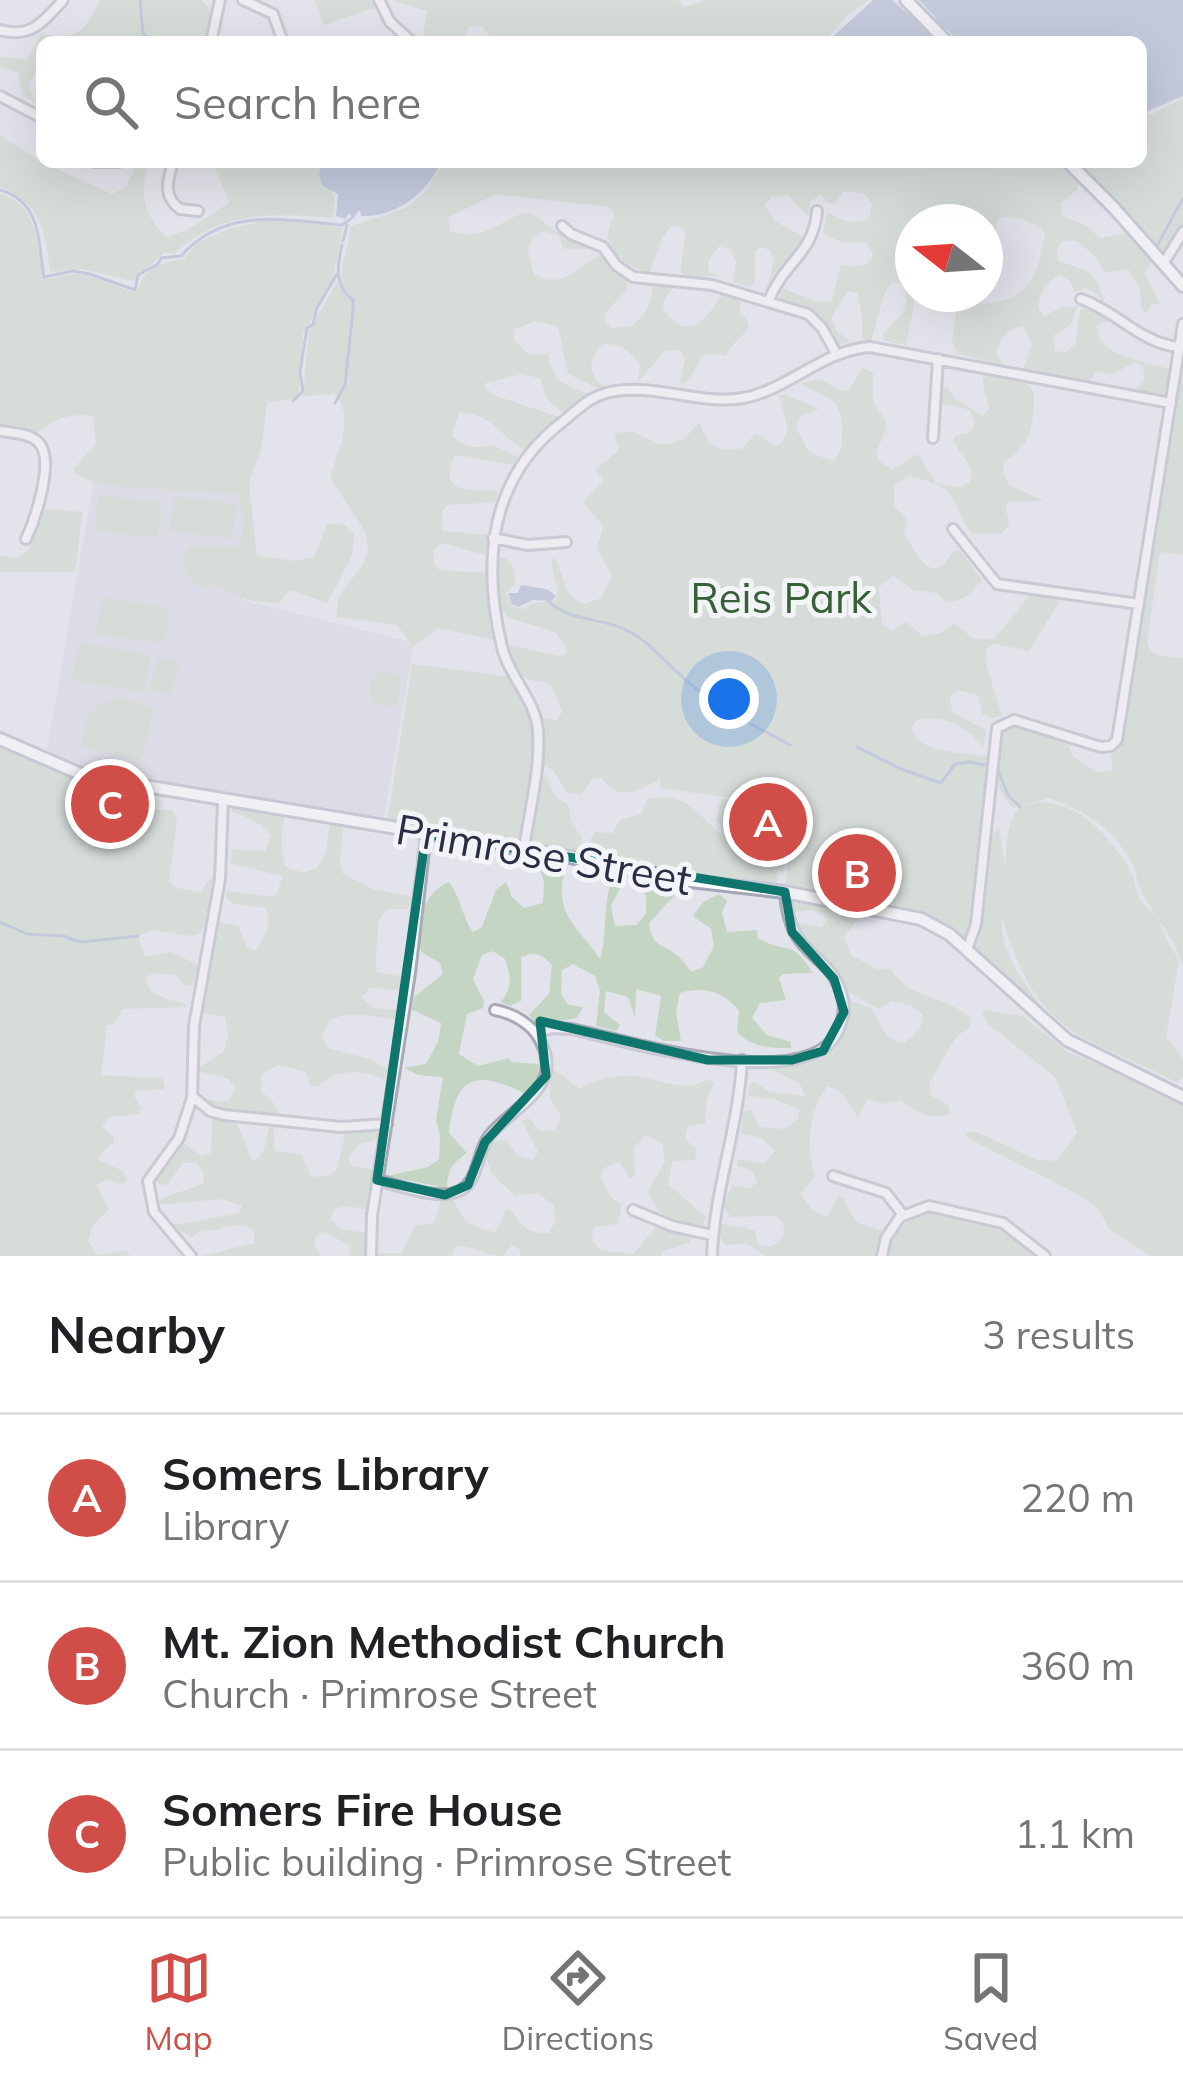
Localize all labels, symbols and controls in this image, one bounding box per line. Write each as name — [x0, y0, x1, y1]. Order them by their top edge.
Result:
search box — [36, 36, 1147, 168]
icon: search — [78, 69, 144, 135]
text: Search here — [174, 74, 421, 130]
north arrow — [895, 204, 1003, 312]
park label: Reis Park — [690, 571, 872, 624]
your location — [699, 669, 759, 729]
pin: C — [71, 759, 149, 849]
pin: A — [729, 777, 807, 867]
street label: Primrose Street — [392, 802, 696, 906]
pin: B — [818, 828, 896, 918]
text: Nearby — [48, 1302, 225, 1366]
text: 3 results — [982, 1310, 1135, 1359]
text: Somers Library — [162, 1445, 489, 1501]
text: A — [72, 1473, 102, 1522]
text: 220 m — [1020, 1473, 1135, 1522]
text: Library — [162, 1501, 289, 1550]
text: Mt. Zion Methodist Church — [162, 1613, 726, 1669]
text: B — [74, 1641, 100, 1690]
text: 360 m — [1020, 1641, 1135, 1690]
text: Church · Primrose Street — [162, 1669, 597, 1718]
text: Somers Fire House — [162, 1781, 562, 1837]
text: C — [74, 1809, 100, 1858]
text: 1.1 km — [1015, 1809, 1135, 1858]
text: Public building · Primrose Street — [162, 1837, 731, 1886]
tab: Map — [145, 1945, 212, 2058]
tab: Directions — [502, 1945, 654, 2058]
tab: Saved — [943, 1945, 1038, 2058]

